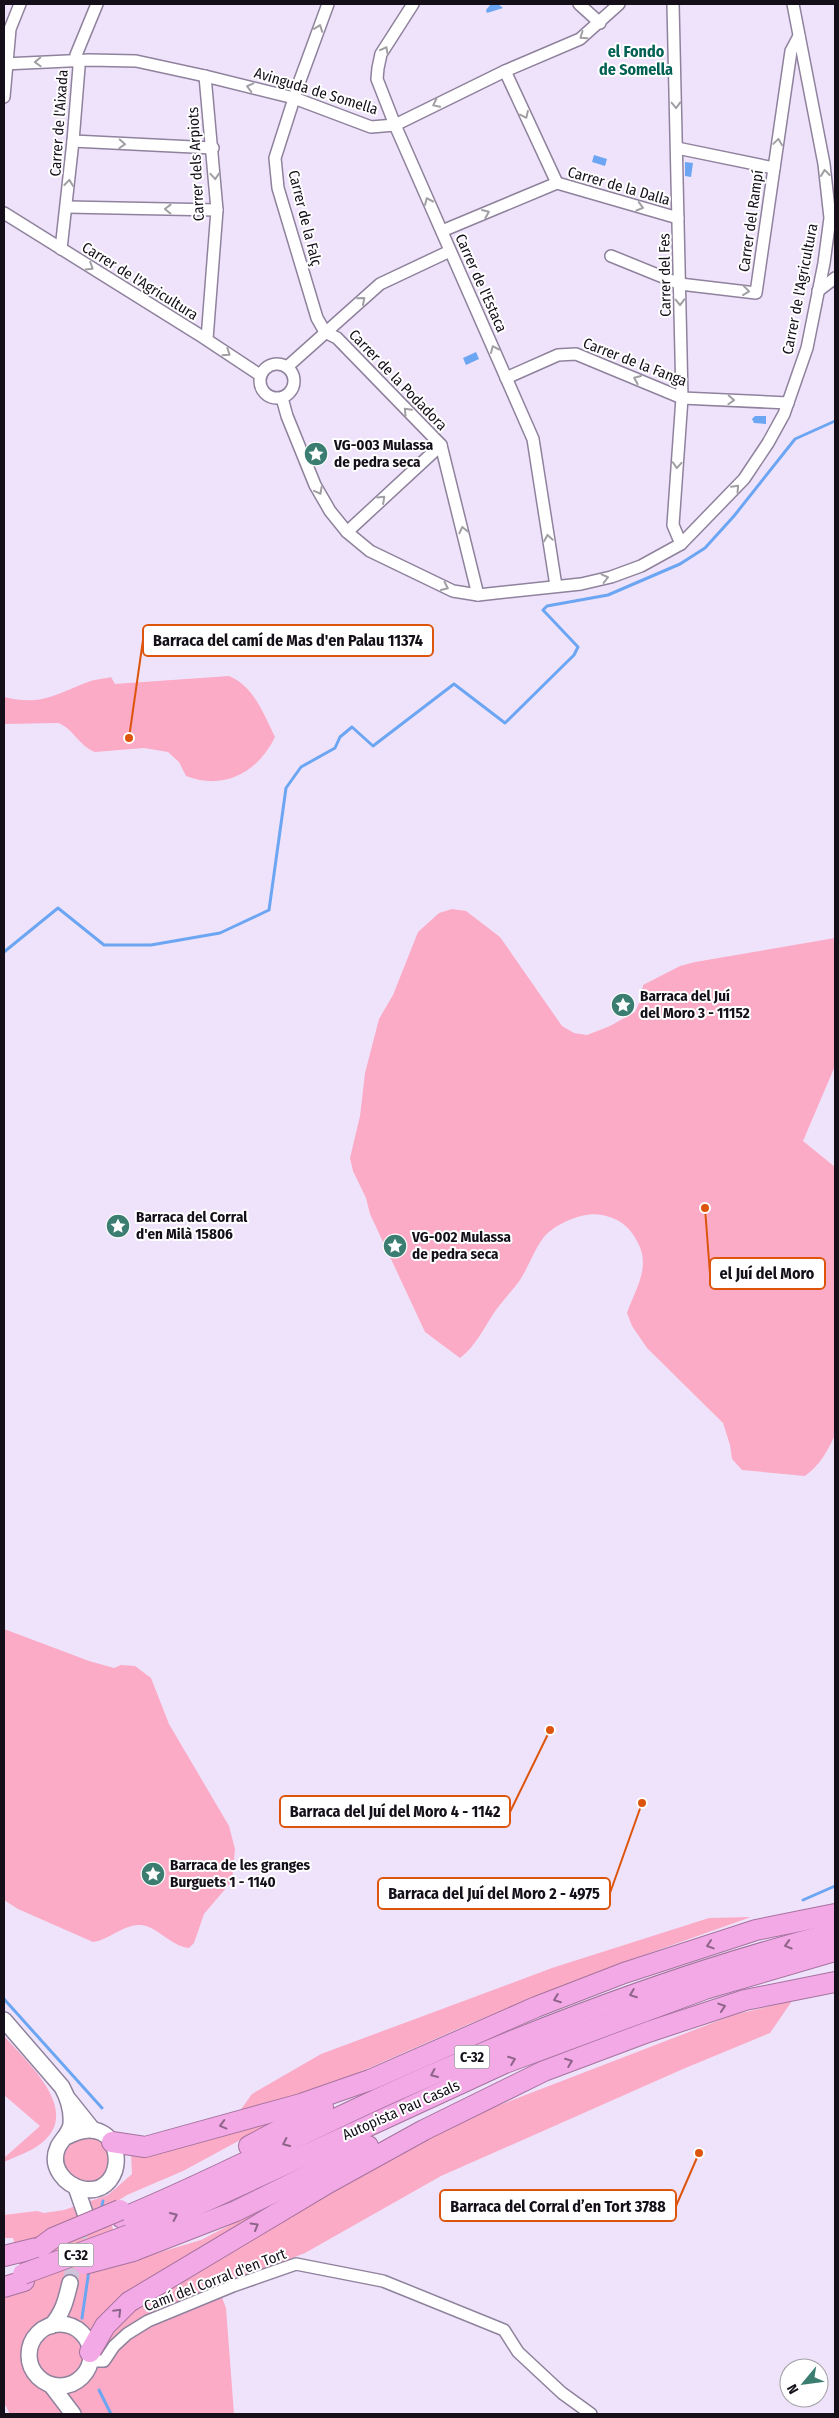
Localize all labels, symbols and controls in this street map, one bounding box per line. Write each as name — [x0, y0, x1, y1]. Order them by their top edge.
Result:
one-way arrow — [313, 24, 323, 33]
one-way arrow — [579, 30, 589, 39]
district label: el Fondo de Somella — [599, 42, 673, 79]
one-way arrow — [379, 46, 389, 55]
one-way arrow — [34, 57, 42, 68]
street label: Avinguda de Somella — [252, 64, 380, 118]
street label: Carrer de l'Aixada — [46, 69, 72, 177]
one-way arrow — [246, 82, 255, 93]
one-way arrow — [432, 98, 441, 109]
one-way arrow — [671, 102, 681, 109]
street label: Carrer dels Arpiots — [184, 106, 208, 222]
one-way arrow — [519, 110, 530, 119]
one-way arrow — [118, 138, 126, 149]
one-way arrow — [772, 138, 783, 146]
street label: Carrer de la Dalla — [566, 163, 672, 209]
street label: Carrer de la Falç — [284, 168, 326, 268]
street label: Carrer del Rampí — [735, 169, 767, 273]
one-way arrow — [820, 169, 831, 177]
one-way arrow — [209, 173, 220, 181]
one-way arrow — [63, 179, 74, 187]
one-way arrow — [423, 197, 434, 206]
one-way arrow — [635, 202, 643, 212]
one-way arrow — [164, 204, 172, 214]
one-way arrow — [482, 208, 490, 218]
street label: Carrer de l'Agricultura — [778, 222, 822, 356]
street label: Carrer de l'Estaca — [451, 231, 511, 335]
street label: Carrer del Fes — [655, 233, 675, 317]
street label: Carrer de l'Agricultura — [79, 238, 201, 324]
one-way arrow — [84, 260, 93, 270]
one-way arrow — [742, 285, 750, 296]
one-way arrow — [356, 296, 365, 305]
one-way arrow — [675, 299, 685, 307]
street label: Carrer de la Podadora — [345, 326, 451, 434]
street label: Carrer de la Fanga — [581, 334, 689, 390]
one-way arrow — [489, 345, 500, 354]
one-way arrow — [222, 347, 231, 356]
one-way arrow — [633, 375, 642, 386]
one-way arrow — [727, 395, 735, 406]
one-way arrow — [404, 407, 413, 416]
place label: VG-003 Mulassa de pedra seca — [333, 436, 434, 471]
place icon: VG-003 Mulassa de pedra seca — [303, 441, 329, 467]
one-way arrow — [672, 461, 683, 469]
one-way arrow — [730, 484, 739, 493]
one-way arrow — [313, 486, 323, 495]
one-way arrow — [377, 496, 386, 505]
one-way arrow — [458, 526, 469, 535]
one-way arrow — [544, 533, 554, 542]
one-way arrow — [600, 573, 609, 584]
one-way arrow — [440, 581, 449, 591]
callout: Barraca del camí de Mas d'en Palau 11374 — [143, 625, 433, 656]
text: Barraca del camí de Mas d'en Palau 11374 — [153, 631, 423, 650]
place label: Barraca del Juí del Moro 3 - 11152 — [640, 987, 750, 1022]
place icon: Barraca del Juí del Moro 3 - 11152 — [610, 992, 636, 1018]
place label: Barraca del Corral d'en Milà 15806 — [136, 1208, 248, 1243]
place icon: Barraca del Corral d'en Milà 15806 — [105, 1213, 131, 1239]
place label: VG-002 Mulassa de pedra seca — [411, 1228, 512, 1263]
place icon: VG-002 Mulassa de pedra seca — [382, 1233, 408, 1259]
callout: el Juí del Moro — [710, 1258, 825, 1289]
text: el Juí del Moro — [720, 1264, 815, 1283]
callout: Barraca del Juí del Moro 4 - 1142 — [280, 1796, 510, 1827]
text: Barraca del Juí del Moro 4 - 1142 — [290, 1802, 501, 1821]
place label: Barraca de les granges Burguets 1 - 1140 — [170, 1856, 311, 1891]
place icon: Barraca de les granges Burguets 1 - 1140 — [140, 1861, 166, 1887]
callout: Barraca del Juí del Moro 2 - 4975 — [378, 1878, 610, 1909]
text: Barraca del Juí del Moro 2 - 4975 — [388, 1884, 600, 1903]
one-way arrow — [706, 1939, 715, 1949]
one-way arrow — [785, 1940, 793, 1950]
one-way arrow — [629, 1988, 638, 1998]
one-way arrow — [553, 1993, 562, 2003]
one-way arrow — [718, 2003, 726, 2013]
road number: C-32 — [454, 2045, 490, 2068]
one-way arrow — [507, 2056, 516, 2066]
one-way arrow — [565, 2058, 573, 2068]
one-way arrow — [430, 2068, 439, 2079]
street label: Autopista Pau Casals — [340, 2076, 462, 2144]
one-way arrow — [220, 2119, 228, 2129]
one-way arrow — [282, 2136, 291, 2147]
callout: Barraca del Corral d’en Tort 3788 — [440, 2190, 676, 2221]
text: Barraca del Corral d’en Tort 3788 — [450, 2197, 666, 2216]
one-way arrow — [169, 2212, 178, 2222]
one-way arrow — [250, 2222, 259, 2232]
road number: C-32 — [58, 2244, 94, 2266]
street label: Camí del Corral d'en Tort — [142, 2245, 289, 2315]
one-way arrow — [112, 2309, 121, 2318]
north arrow — [779, 2358, 829, 2408]
text: N — [784, 2381, 803, 2397]

